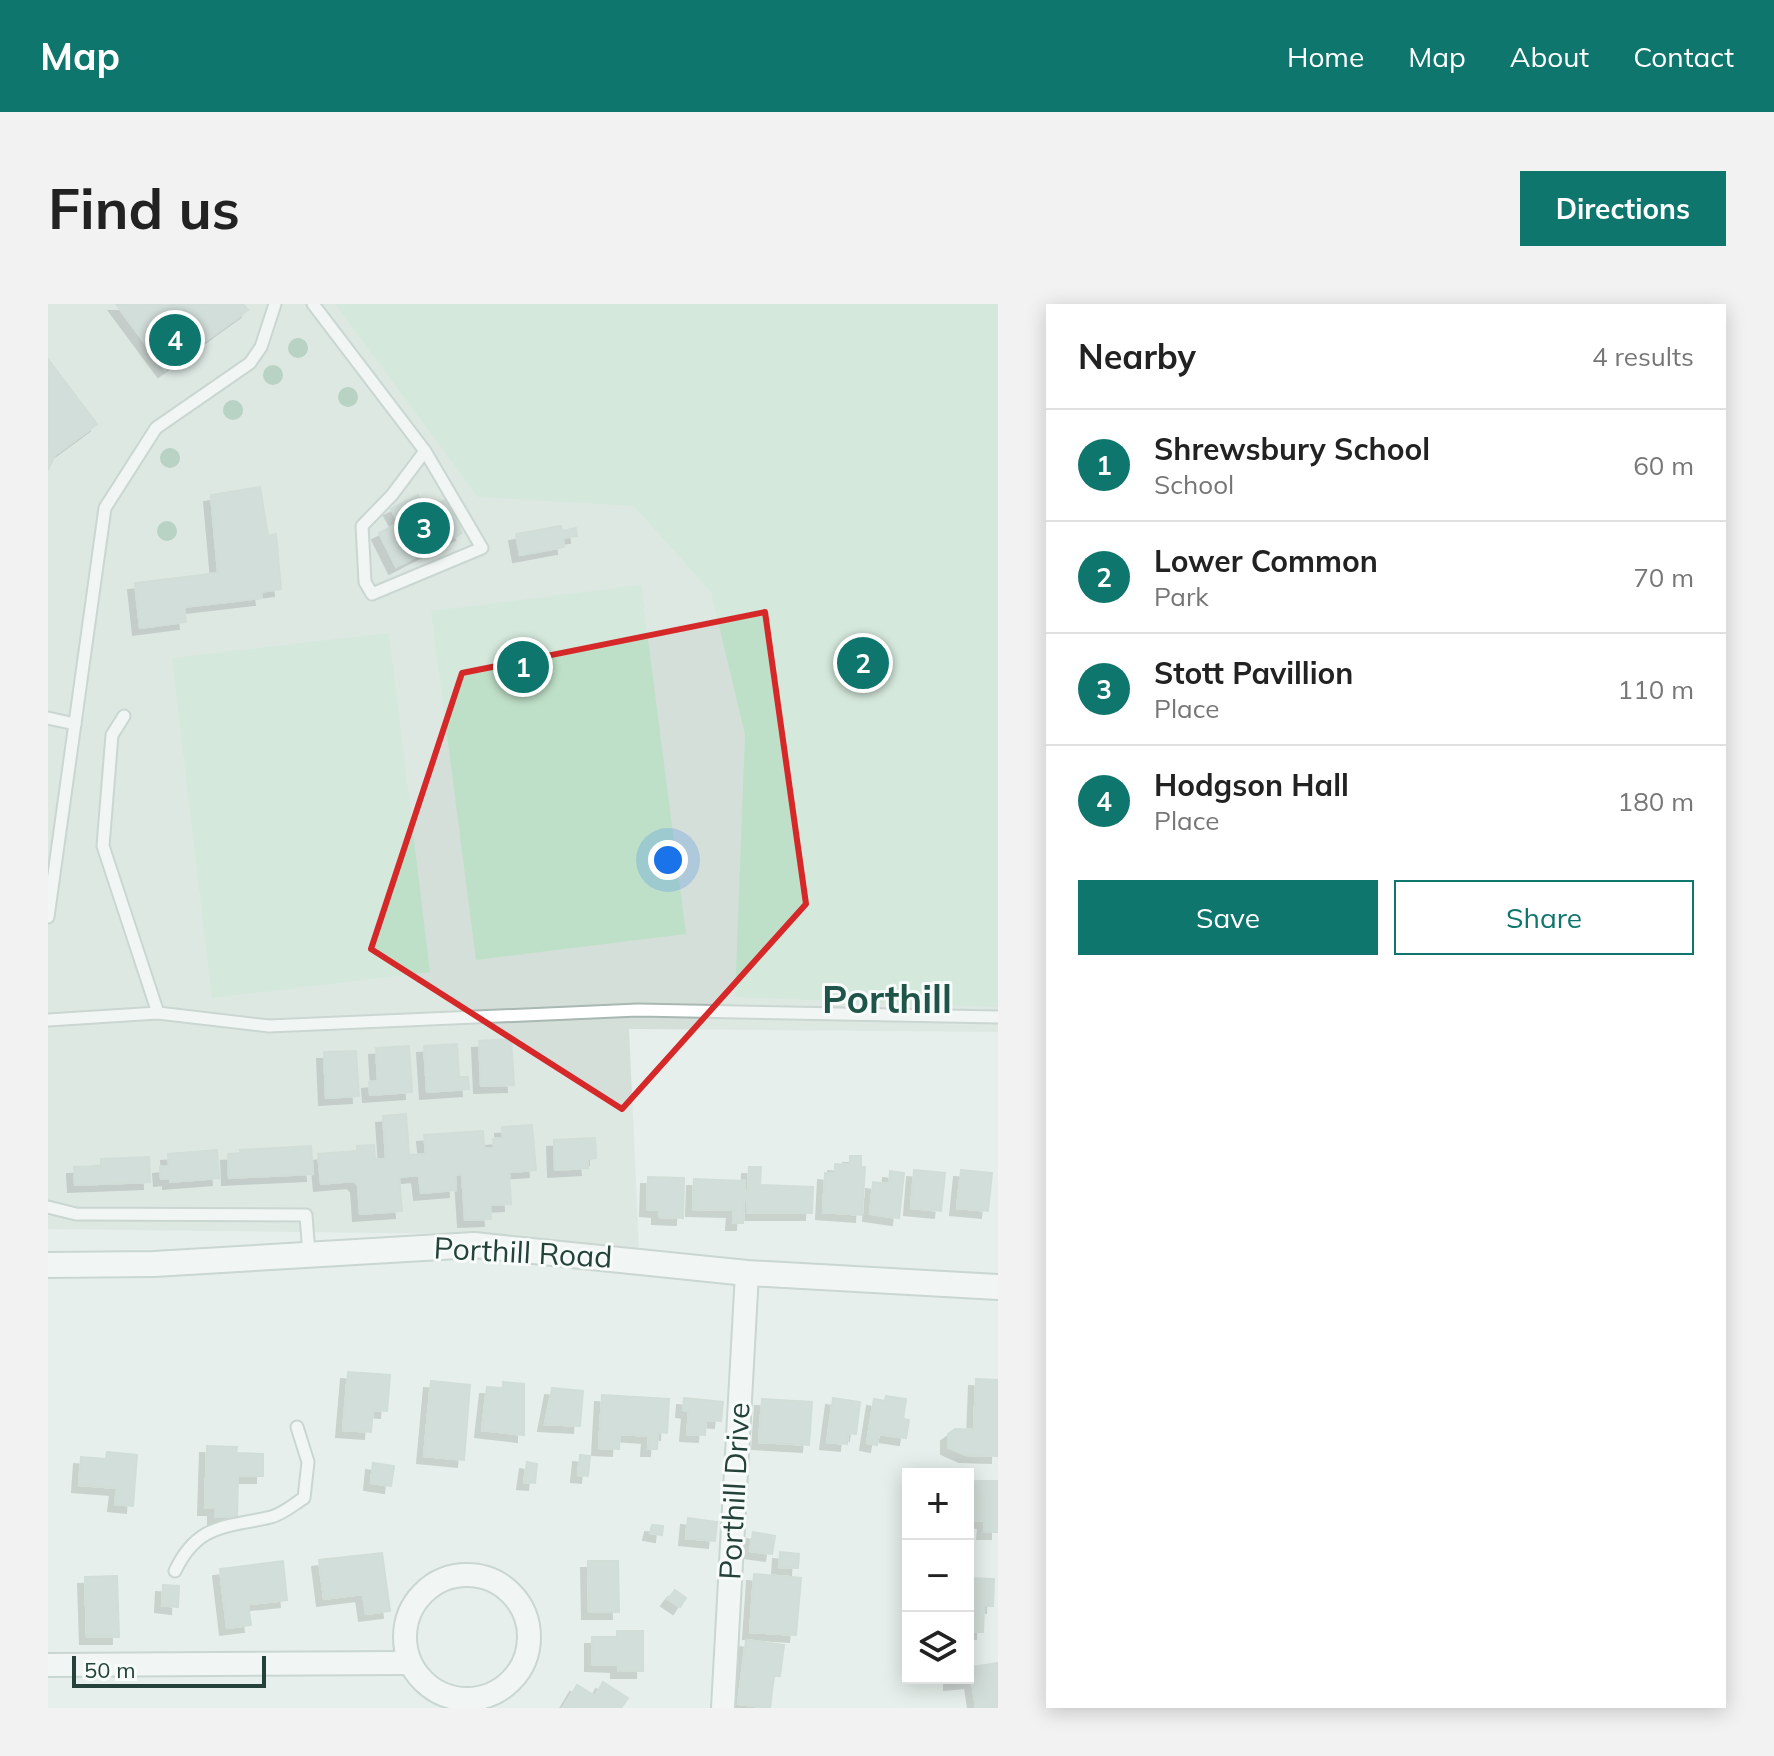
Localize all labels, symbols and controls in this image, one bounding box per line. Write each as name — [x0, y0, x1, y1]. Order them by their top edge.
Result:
text: Map — [40, 32, 120, 80]
text: Home — [1287, 39, 1364, 74]
text: Map — [1408, 39, 1466, 74]
text: About — [1510, 39, 1589, 74]
text: Contact — [1633, 39, 1734, 74]
button: Directions — [1520, 171, 1726, 246]
text: Find us — [48, 173, 240, 243]
pin: 4 — [149, 310, 201, 370]
text: Nearby — [1078, 335, 1196, 378]
text: 4 results — [1592, 340, 1694, 373]
text: Shrewsbury School — [1154, 430, 1430, 468]
text: 1 — [1096, 449, 1112, 482]
text: 60 m — [1633, 449, 1694, 482]
text: School — [1154, 468, 1234, 501]
pin: 3 — [398, 498, 450, 558]
text: Lower Common — [1154, 542, 1378, 580]
text: 2 — [1096, 561, 1112, 594]
text: 70 m — [1633, 561, 1694, 594]
text: Park — [1154, 580, 1209, 613]
pin: 2 — [837, 633, 889, 693]
pin: 1 — [497, 637, 549, 697]
text: Stott Pavillion — [1154, 654, 1353, 692]
text: 3 — [1096, 673, 1112, 706]
text: 110 m — [1618, 673, 1694, 706]
text: Place — [1154, 692, 1219, 725]
text: Hodgson Hall — [1154, 766, 1349, 804]
text: 4 — [1096, 785, 1112, 818]
text: 180 m — [1618, 785, 1694, 818]
text: Place — [1154, 804, 1219, 837]
your location — [648, 840, 688, 880]
button: Save — [1078, 880, 1378, 955]
button: Share — [1394, 880, 1694, 955]
district label: Porthill — [822, 975, 952, 1023]
street label: Porthill Road — [433, 1228, 613, 1276]
street label: Porthill Drive — [710, 1401, 758, 1581]
map controls — [902, 1468, 974, 1684]
button: + — [902, 1468, 974, 1540]
button: − — [902, 1540, 974, 1612]
button: layers — [902, 1612, 974, 1684]
scale bar — [72, 1652, 266, 1688]
text: 50 m — [84, 1656, 135, 1684]

